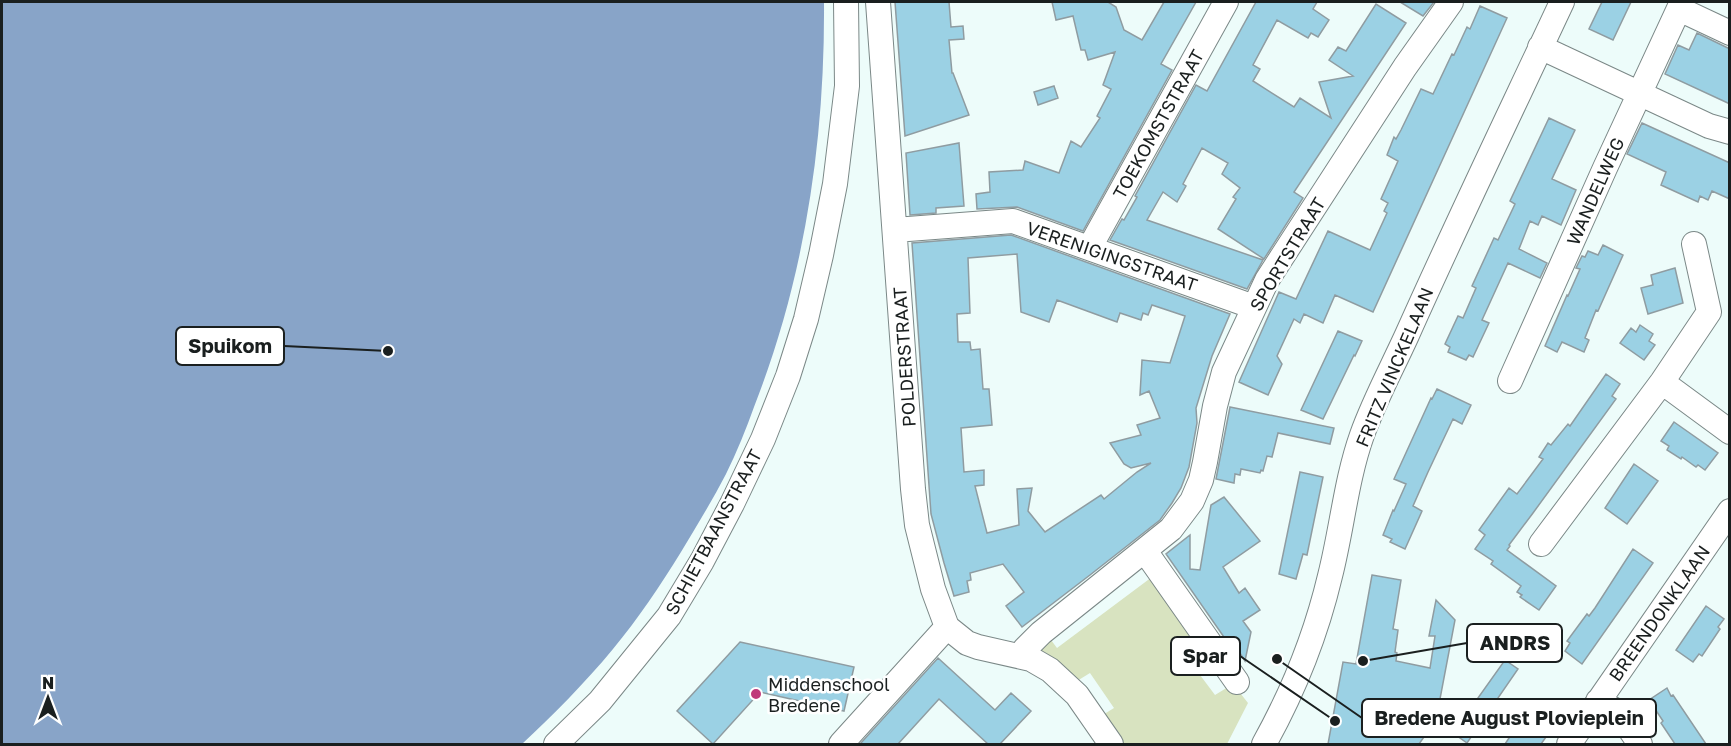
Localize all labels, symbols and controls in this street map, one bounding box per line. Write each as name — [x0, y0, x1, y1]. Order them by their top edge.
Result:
street label: TOEKOMSTSTRAAT — [1108, 46, 1208, 202]
street label: WANDELWEG — [1561, 134, 1629, 248]
street label: SPORTSTRAAT — [1244, 193, 1330, 315]
street label: VERENIGINGSTRAAT — [1024, 216, 1200, 296]
street label: FRITZ VINCKELAAN — [1350, 284, 1438, 450]
street label: POLDERSTRAAT — [888, 286, 920, 428]
callout: Spuikom — [176, 327, 284, 365]
text: Spuikom — [188, 333, 272, 357]
street label: SCHIETBAANSTRAAT — [660, 446, 766, 618]
street label: BREENDONKLAAN — [1604, 541, 1714, 685]
callout: ANDRS — [1467, 624, 1562, 662]
text: ANDRS — [1480, 630, 1550, 654]
callout: Spar — [1171, 637, 1240, 675]
text: Spar — [1182, 643, 1228, 667]
north arrow — [18, 668, 78, 728]
text: N — [42, 673, 54, 693]
place label: Middenschool Bredene — [768, 673, 890, 716]
marker: Middenschool Bredene — [749, 687, 763, 701]
callout: Bredene August Plovieplein — [1362, 699, 1656, 737]
text: Bredene August Plovieplein — [1374, 705, 1644, 729]

